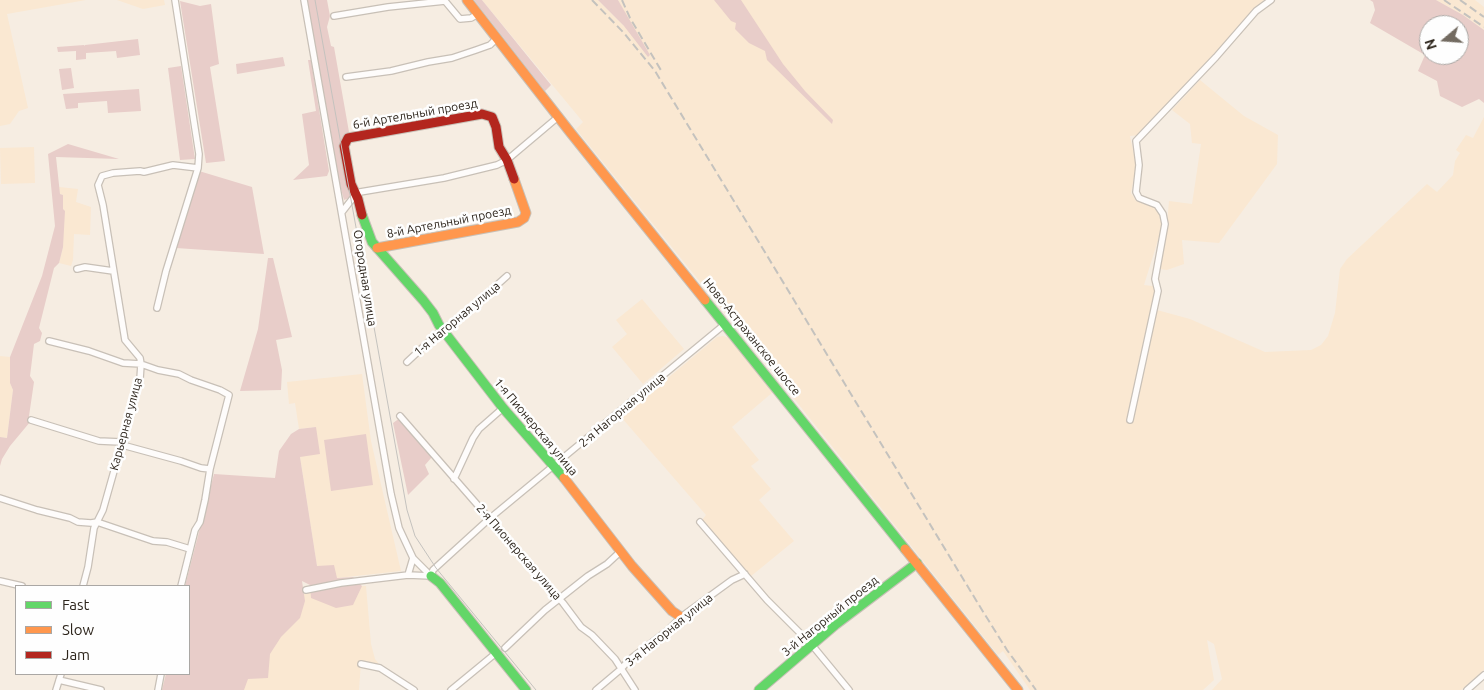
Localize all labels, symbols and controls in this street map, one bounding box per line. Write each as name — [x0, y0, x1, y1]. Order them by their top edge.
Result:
north arrow — [1419, 15, 1469, 65]
text: N — [1421, 37, 1440, 52]
street label: 6-й Артельный проезд — [352, 96, 478, 132]
street label: 8-й Артельный проезд — [386, 203, 512, 241]
street label: Огородная улица — [350, 229, 380, 327]
street label: Ново-Астраханское шоссе — [700, 276, 804, 398]
street label: 1-я Нагорная улица — [411, 279, 503, 359]
street label: 2-я Нагорная улица — [576, 370, 668, 450]
street label: 1-я Пионерская улица — [491, 375, 581, 479]
street label: Карьерная улица — [107, 376, 145, 472]
street label: 2-я Пионерская улица — [473, 501, 565, 603]
street label: 3-й Нагорный проезд — [779, 573, 881, 659]
legend — [15, 585, 190, 675]
street label: 3-я Нагорная улица — [622, 590, 716, 670]
text: Fast — [62, 596, 89, 613]
text: Slow — [62, 621, 94, 638]
text: Jam — [62, 646, 90, 663]

